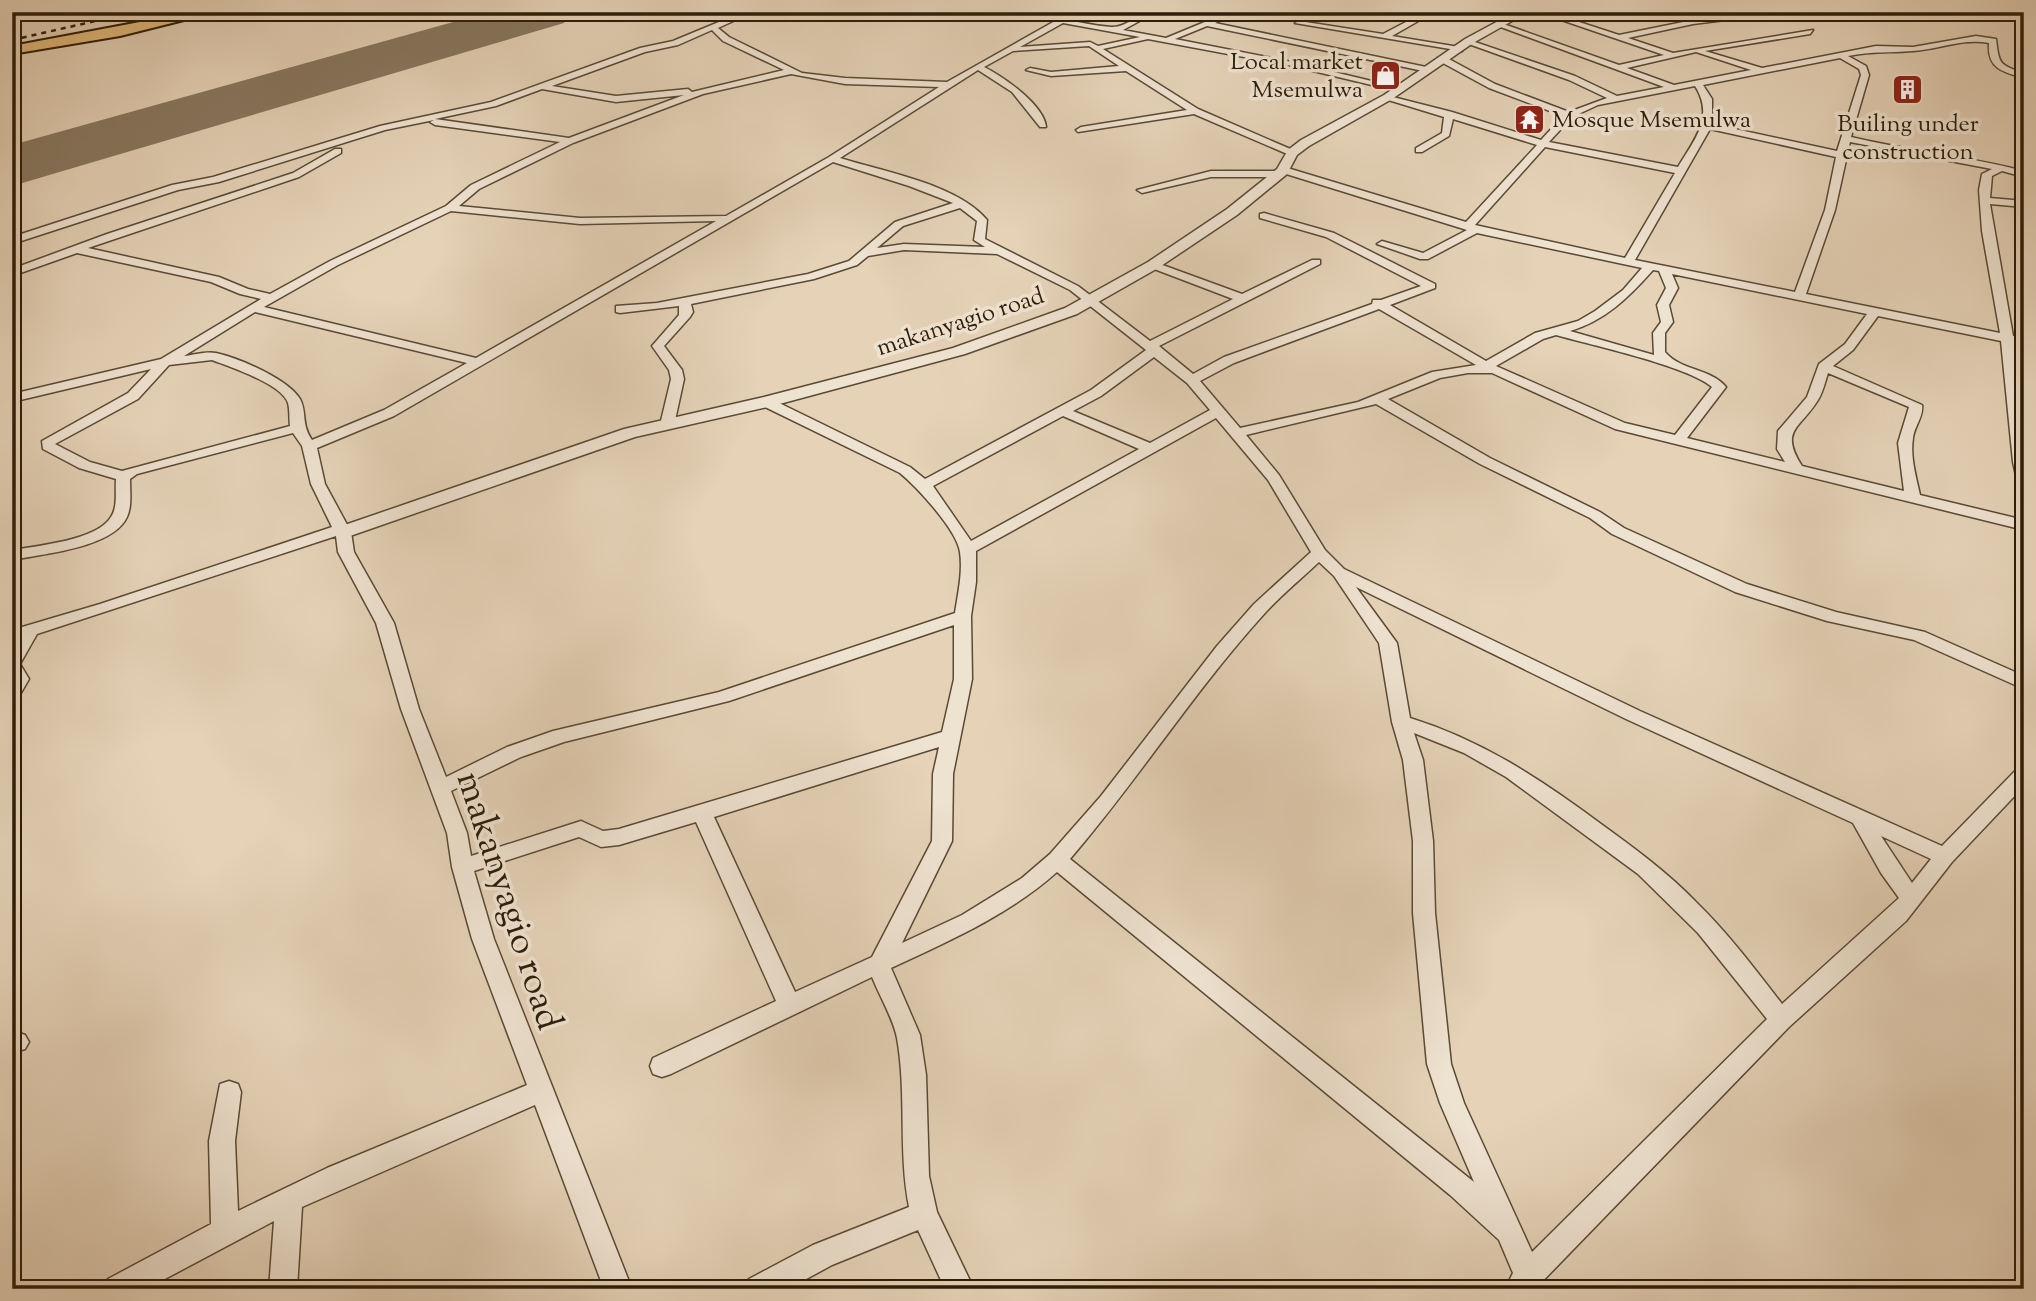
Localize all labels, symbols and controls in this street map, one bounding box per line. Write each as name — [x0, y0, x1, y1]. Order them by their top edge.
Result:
place label: Local market Msemulwa — [1230, 46, 1363, 108]
shop icon: Local market Msemulwa — [1369, 58, 1403, 92]
building icon: Builing under construction — [1891, 72, 1925, 106]
temple icon: Mosque Msemulwa — [1512, 102, 1546, 136]
place label: Mosque Msemulwa — [1552, 104, 1751, 138]
place label: Builing under construction — [1837, 108, 1979, 170]
street label: makanyagio road — [872, 280, 1049, 366]
street label: makanyagio road — [440, 765, 574, 1037]

